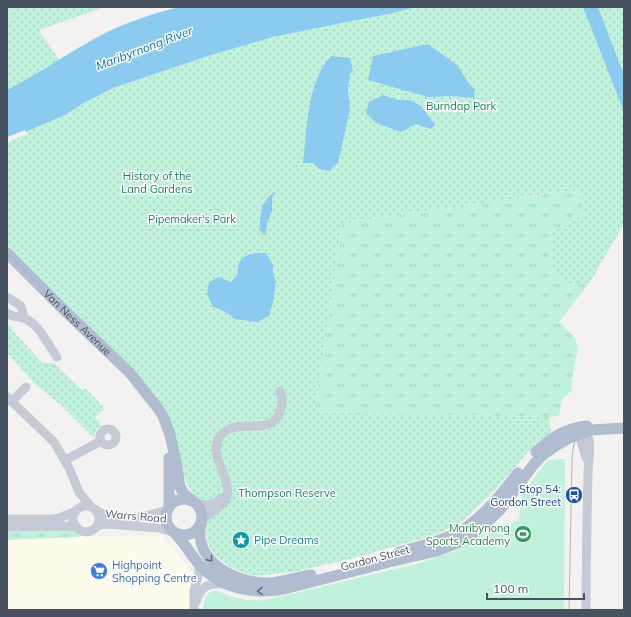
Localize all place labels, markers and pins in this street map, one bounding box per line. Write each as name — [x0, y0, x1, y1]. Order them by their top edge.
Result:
place label: Stop 54: Gordon Street — [490, 482, 561, 509]
bus stop icon: Stop 54: Gordon Street — [564, 485, 584, 505]
place label: Maribynong Sports Academy — [426, 521, 510, 548]
sports icon: Maribynong Sports Academy — [513, 524, 533, 544]
place icon: Pipe Dreams — [231, 530, 251, 550]
place label: Pipe Dreams — [254, 533, 319, 547]
place label: Highpoint Shopping Centre — [112, 558, 197, 585]
supermarket icon: Highpoint Shopping Centre — [89, 561, 109, 581]

